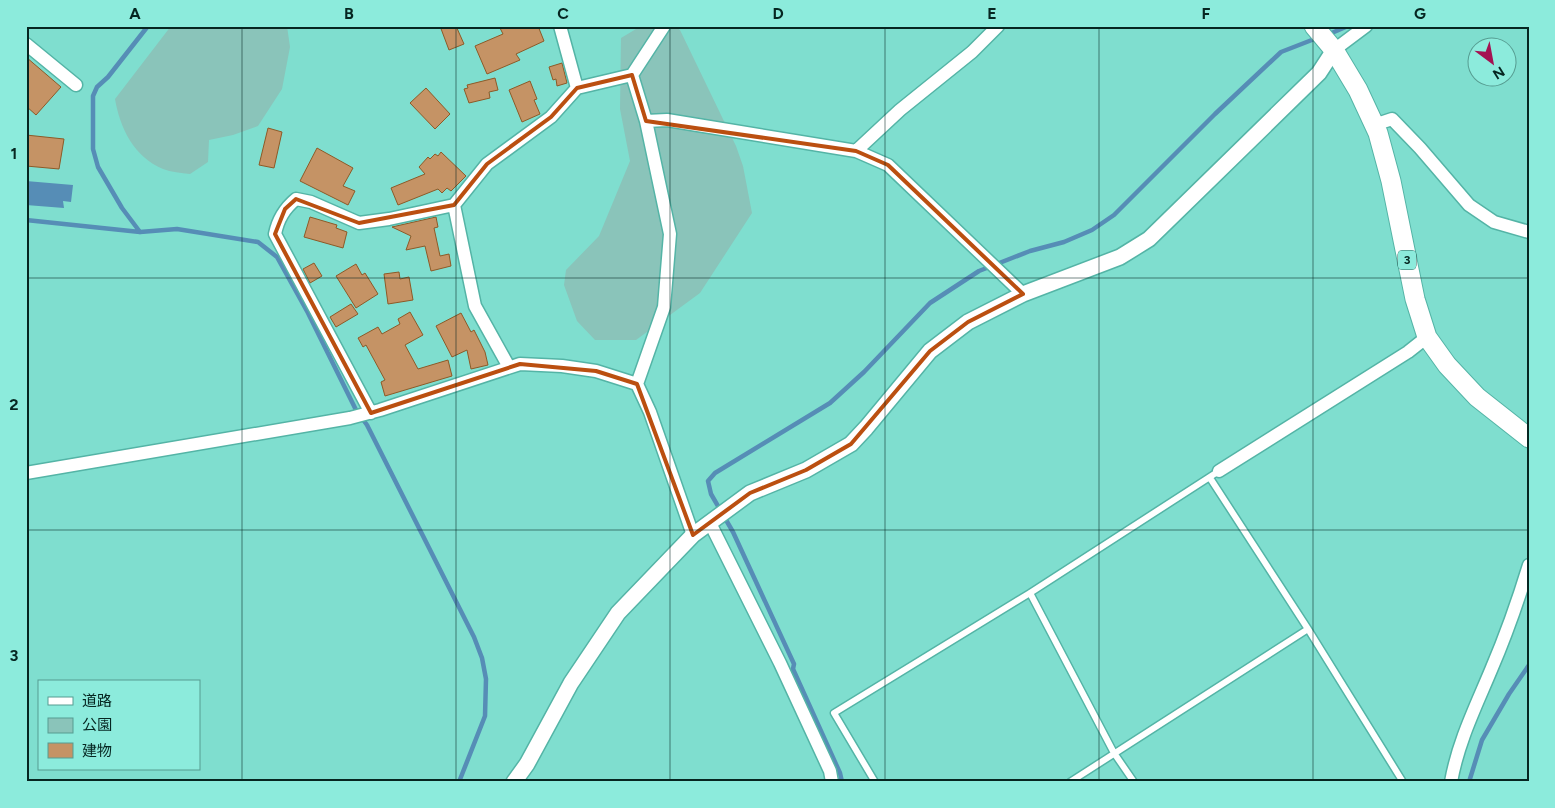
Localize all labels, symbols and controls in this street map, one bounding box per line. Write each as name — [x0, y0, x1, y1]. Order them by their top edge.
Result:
text: A — [129, 4, 141, 23]
text: B — [344, 4, 354, 23]
text: C — [557, 4, 569, 23]
text: D — [772, 4, 784, 23]
text: E — [987, 4, 997, 23]
text: F — [1202, 4, 1211, 23]
text: G — [1414, 4, 1426, 23]
north arrow — [1468, 38, 1518, 88]
text: N — [1490, 63, 1508, 83]
text: 1 — [11, 144, 17, 163]
road number: 3 — [1398, 250, 1416, 270]
text: 2 — [9, 395, 19, 414]
text: 3 — [10, 646, 19, 665]
legend — [38, 680, 200, 770]
text: 道路 — [82, 692, 112, 710]
text: 公園 — [82, 716, 112, 734]
text: 建物 — [82, 742, 112, 760]

